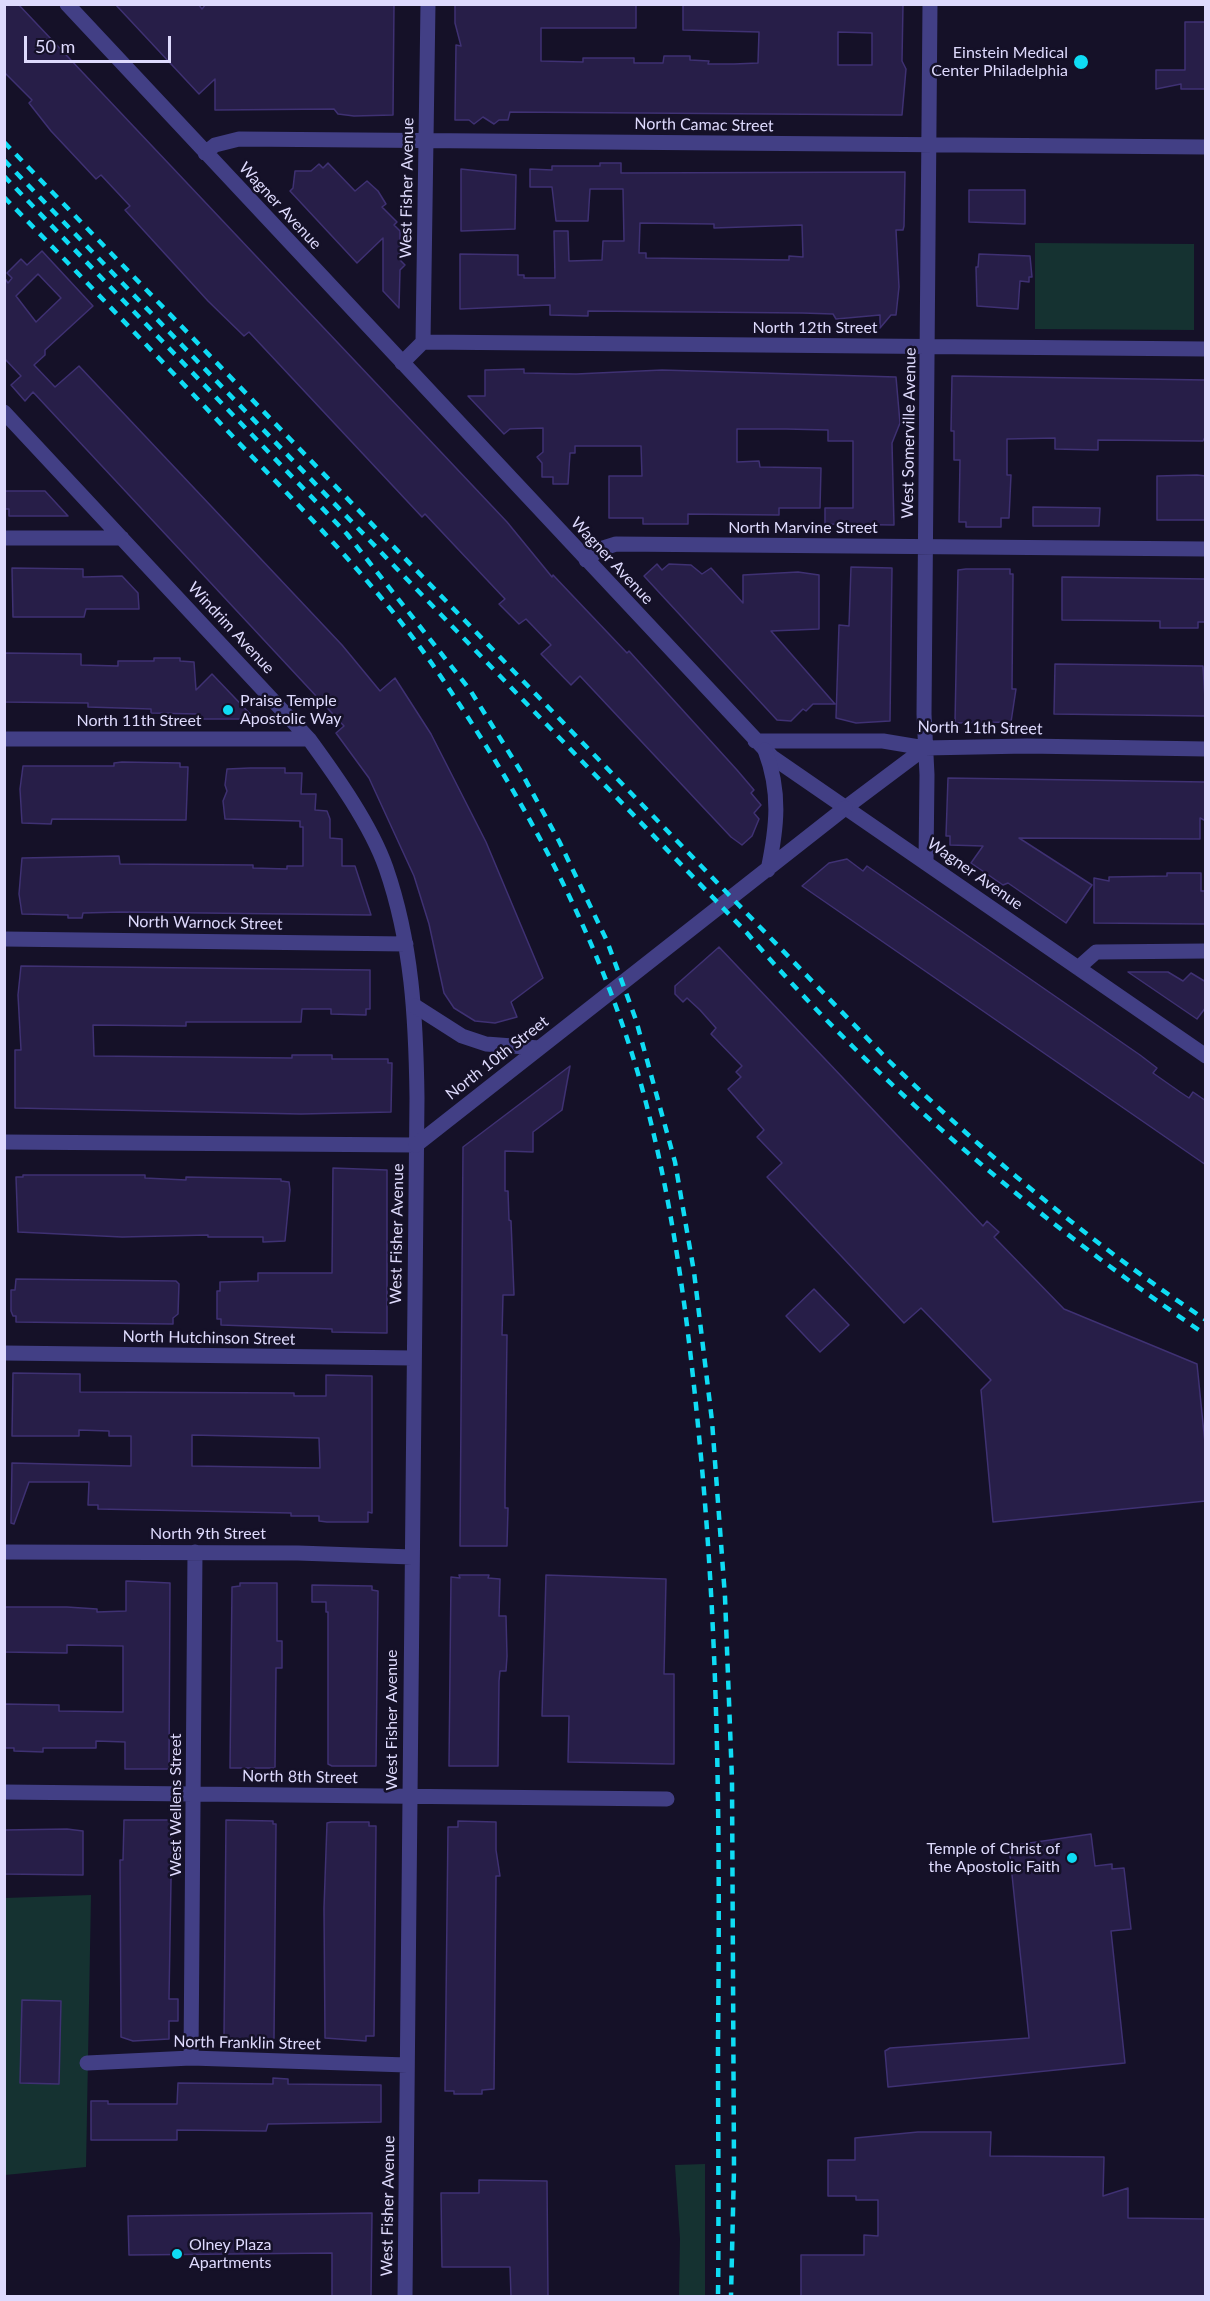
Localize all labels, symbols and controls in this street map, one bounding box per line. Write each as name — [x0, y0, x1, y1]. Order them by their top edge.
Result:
scale bar — [27, 24, 174, 62]
text: 50 m — [35, 35, 75, 57]
place label: Einstein Medical Center Philadelphia — [931, 43, 1068, 81]
marker: Einstein Medical Center Philadelphia — [1072, 53, 1090, 71]
street label: North Camac Street — [634, 114, 774, 136]
street label: West Fisher Avenue — [396, 117, 418, 259]
street label: Wagner Avenue — [235, 158, 325, 254]
street label: North 12th Street — [752, 318, 878, 338]
street label: West Somerville Avenue — [898, 347, 920, 519]
street label: Wagner Avenue — [567, 513, 657, 609]
street label: North Marvine Street — [728, 518, 878, 538]
street label: Windrim Avenue — [184, 578, 278, 678]
place label: Praise Temple Apostolic Way — [240, 691, 342, 729]
marker: Praise Temple Apostolic Way — [221, 703, 235, 717]
street label: North 11th Street — [76, 711, 202, 731]
street label: North 11th Street — [917, 717, 1043, 739]
street label: Wagner Avenue — [924, 834, 1026, 914]
street label: North Warnock Street — [127, 912, 283, 934]
street label: North 10th Street — [442, 1012, 552, 1104]
street label: West Fisher Avenue — [386, 1163, 408, 1305]
street label: North Hutchinson Street — [122, 1327, 296, 1349]
street label: North 9th Street — [150, 1524, 266, 1544]
street label: West Fisher Avenue — [382, 1650, 402, 1790]
street label: West Wellens Street — [166, 1733, 186, 1877]
street label: North 8th Street — [242, 1766, 358, 1788]
place label: Temple of Christ of the Apostolic Faith — [926, 1839, 1060, 1877]
marker: Temple of Christ of the Apostolic Faith — [1065, 1851, 1079, 1865]
street label: North Franklin Street — [173, 2032, 321, 2054]
street label: West Fisher Avenue — [377, 2135, 399, 2277]
place label: Olney Plaza Apartments — [189, 2235, 271, 2273]
marker: Olney Plaza Apartments — [170, 2247, 184, 2261]

